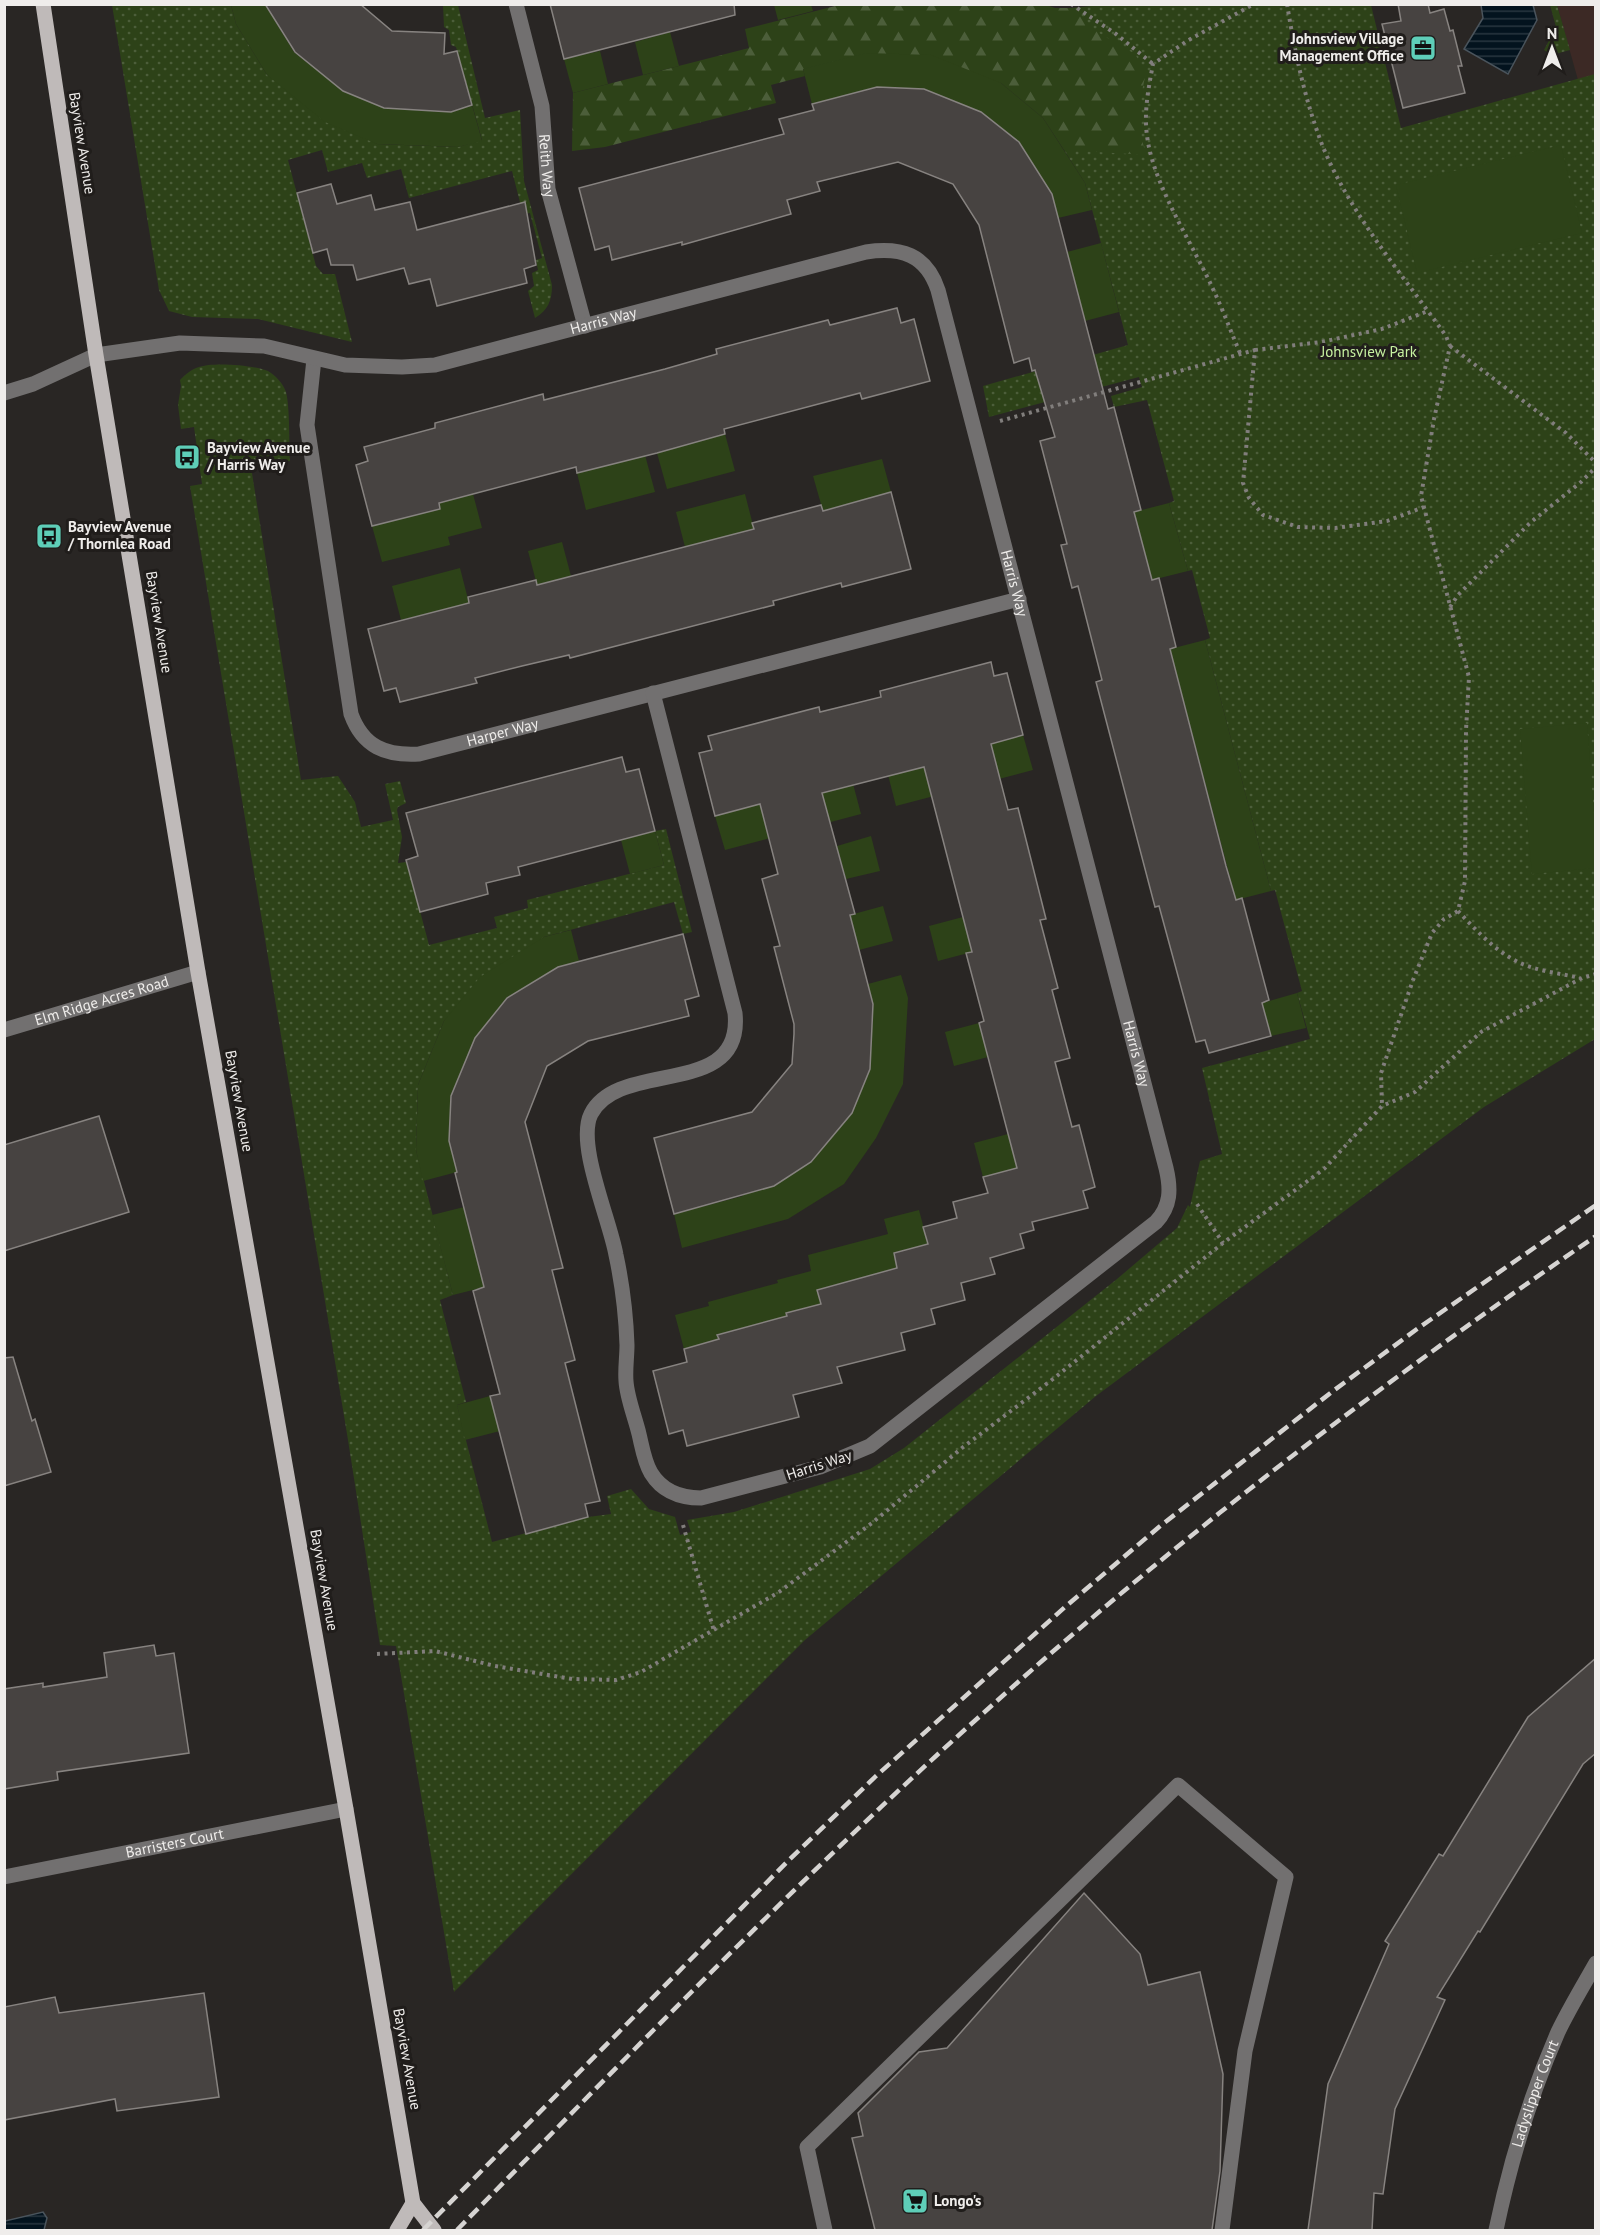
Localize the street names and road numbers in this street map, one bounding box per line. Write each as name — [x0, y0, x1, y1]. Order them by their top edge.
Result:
street label: Bayview Avenue — [65, 91, 100, 195]
street label: Reith Way — [535, 133, 560, 199]
street label: Harris Way — [568, 303, 639, 338]
street label: Harris Way — [997, 548, 1032, 618]
street label: Bayview Avenue — [142, 570, 177, 674]
street label: Harper Way — [464, 714, 540, 750]
street label: Elm Ridge Acres Road — [32, 971, 171, 1029]
street label: Harris Way — [1119, 1018, 1155, 1089]
street label: Bayview Avenue — [221, 1049, 258, 1153]
street label: Harris Way — [784, 1445, 854, 1484]
street label: Bayview Avenue — [306, 1528, 343, 1632]
street label: Barristers Court — [124, 1824, 225, 1862]
street label: Bayview Avenue — [389, 2007, 426, 2111]
street label: Ladyslipper Court — [1507, 2037, 1563, 2149]

